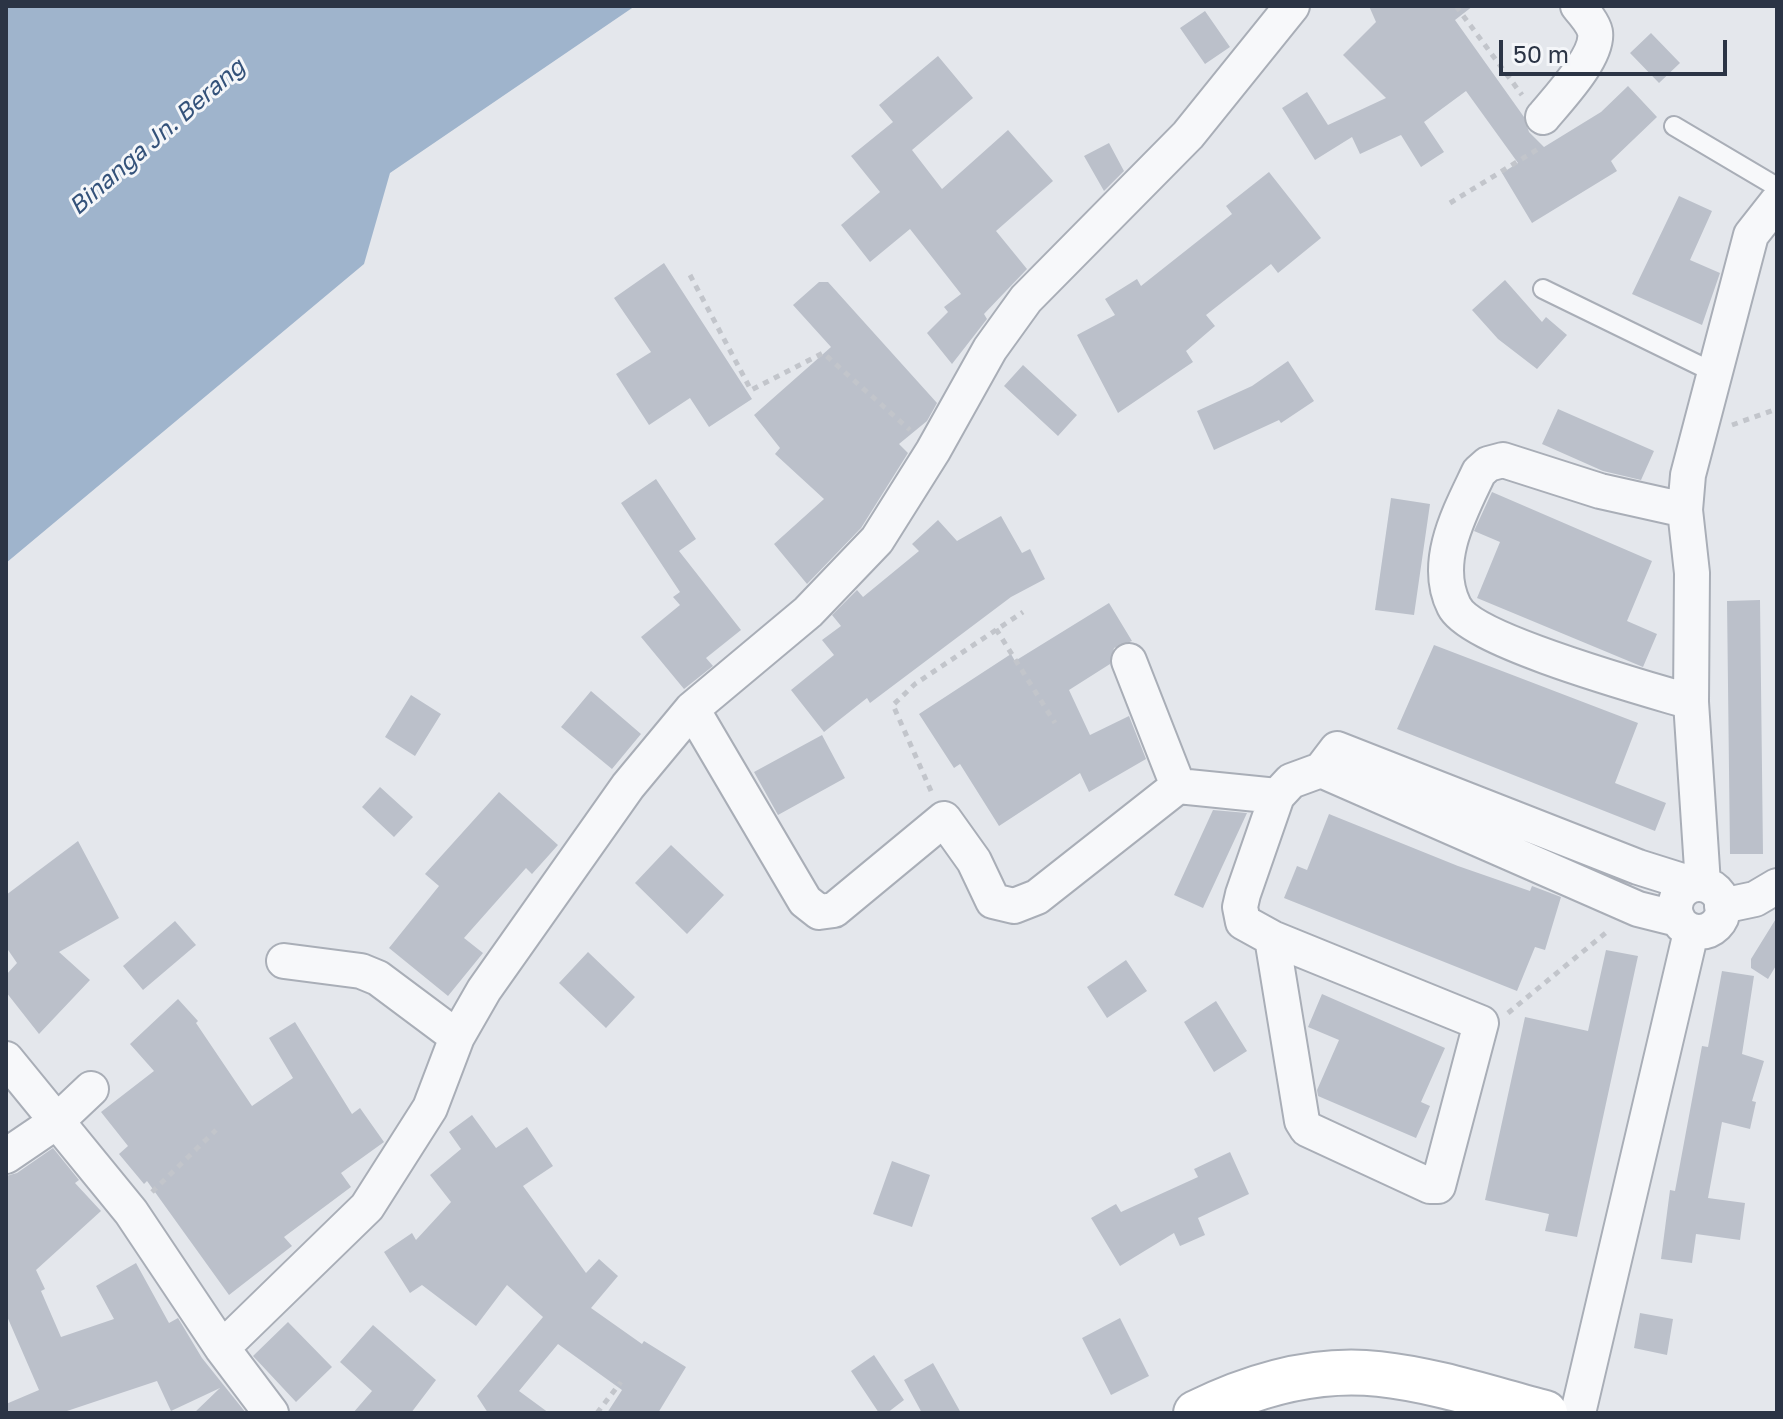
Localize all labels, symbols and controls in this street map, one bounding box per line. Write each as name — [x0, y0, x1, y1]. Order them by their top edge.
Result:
scale bar — [1503, 24, 1731, 74]
text: 50 m — [1513, 39, 1569, 68]
water label: Binanga Jn. Berang — [63, 53, 251, 221]

